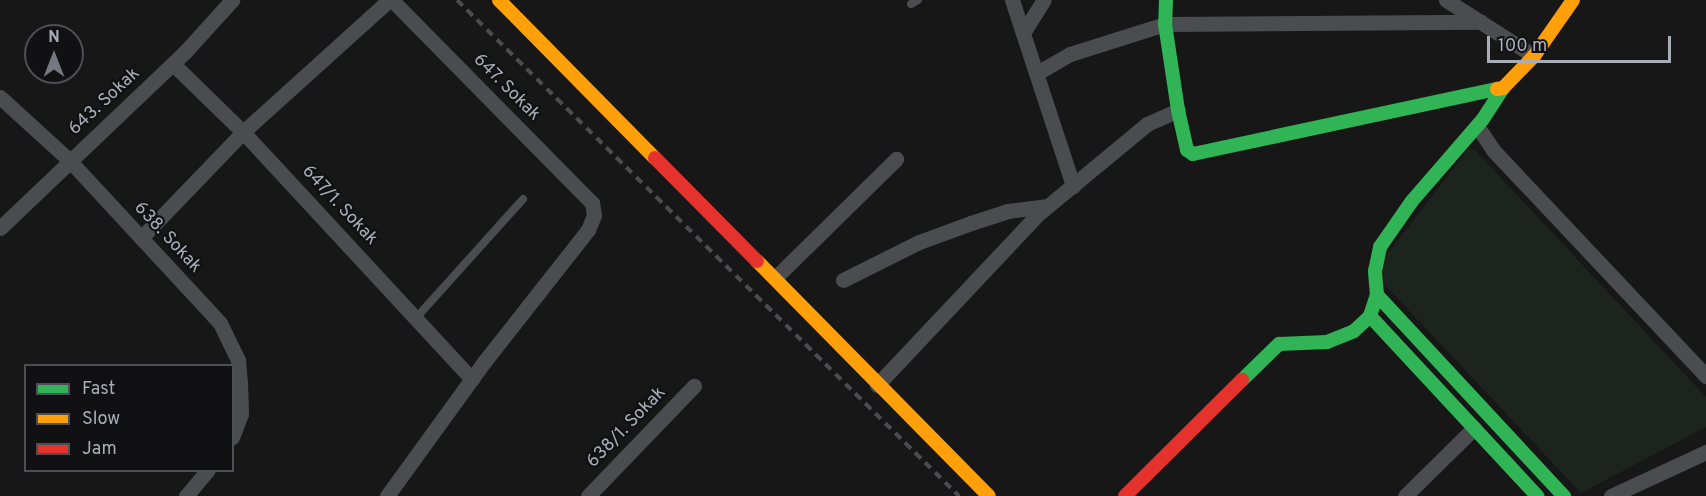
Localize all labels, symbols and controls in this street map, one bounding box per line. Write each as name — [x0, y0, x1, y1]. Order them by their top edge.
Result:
north arrow — [24, 24, 84, 84]
scale bar — [1490, 24, 1674, 62]
text: N — [48, 28, 60, 48]
text: 100 m — [1498, 35, 1547, 58]
street label: 647. Sokak — [468, 50, 544, 126]
street label: 643. Sokak — [65, 64, 145, 140]
street label: 647/1. Sokak — [296, 162, 382, 250]
street label: 638. Sokak — [129, 198, 205, 278]
legend — [24, 364, 234, 472]
text: Fast — [82, 378, 115, 401]
street label: 638/1. Sokak — [583, 383, 671, 473]
text: Slow — [82, 408, 120, 431]
text: Jam — [82, 438, 117, 461]

